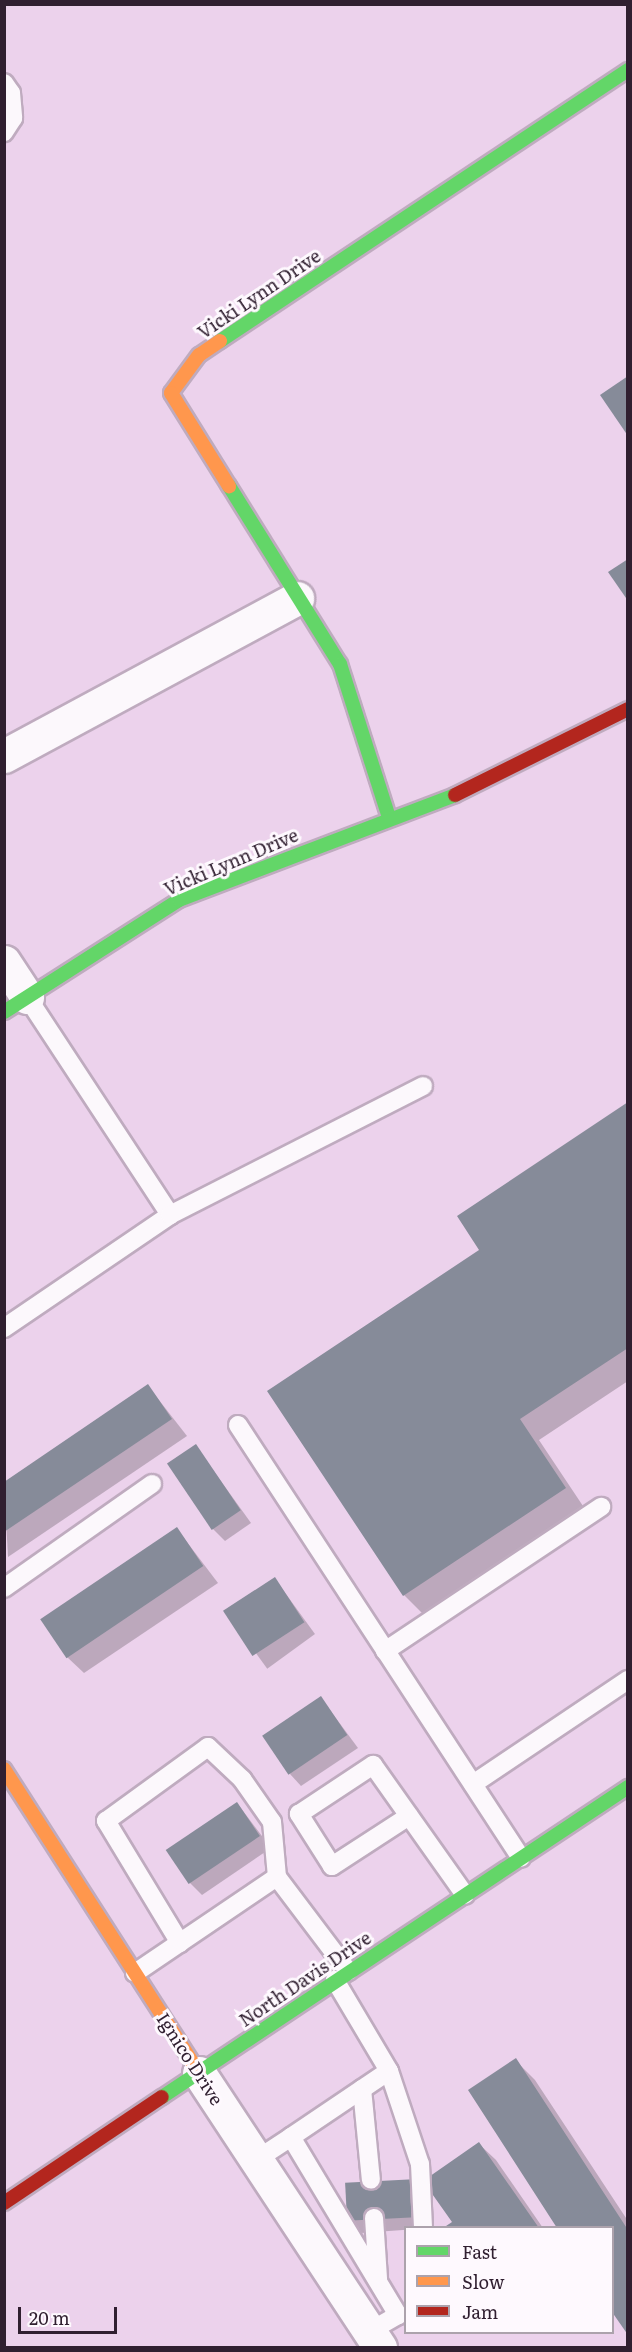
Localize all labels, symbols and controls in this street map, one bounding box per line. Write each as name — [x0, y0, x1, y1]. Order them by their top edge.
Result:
street label: Vicki Lynn Drive — [193, 245, 325, 343]
street label: Vicki Lynn Drive — [161, 824, 301, 900]
street label: North Davis Drive — [235, 1927, 375, 2031]
street label: Ignico Drive — [152, 2009, 228, 2109]
legend — [404, 2226, 614, 2334]
text: Fast — [462, 2238, 497, 2265]
text: Slow — [462, 2268, 504, 2295]
scale bar — [21, 2295, 120, 2333]
text: Jam — [462, 2298, 498, 2325]
text: 20 m — [29, 2304, 70, 2331]

